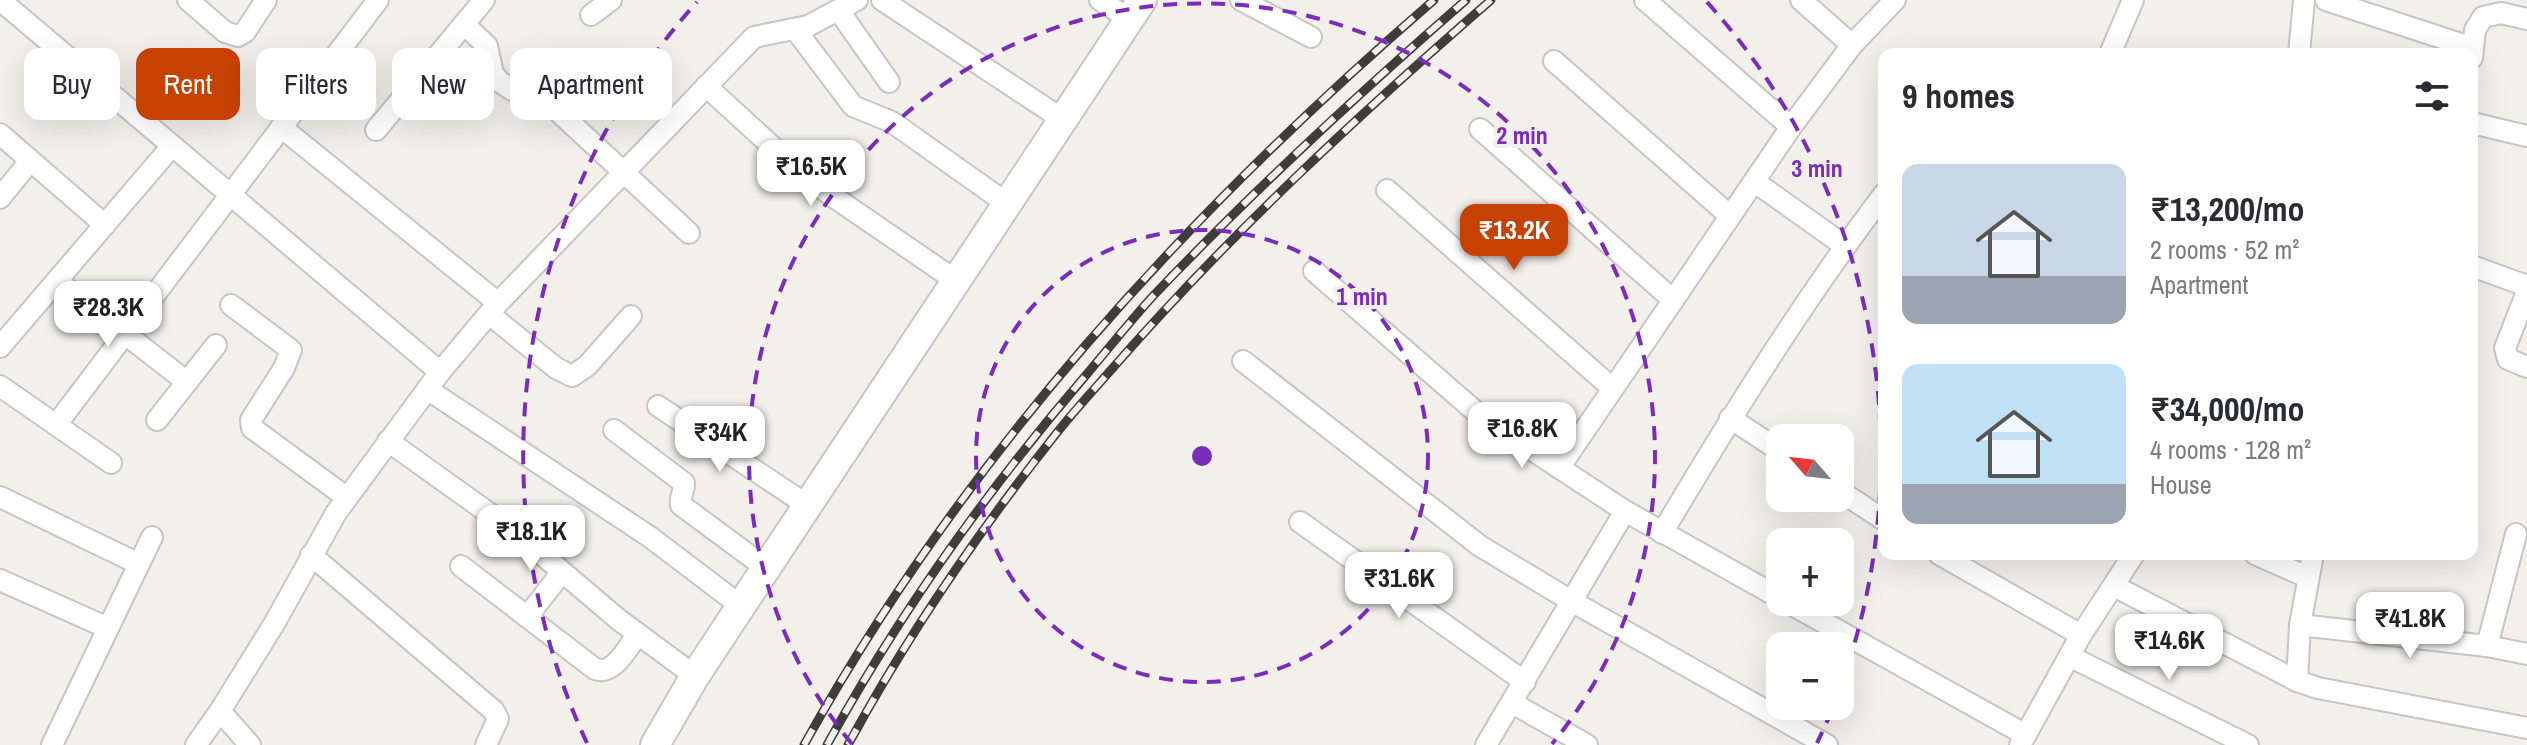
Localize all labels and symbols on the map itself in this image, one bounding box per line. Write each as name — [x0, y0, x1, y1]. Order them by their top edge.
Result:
text: 2 min — [1496, 119, 1548, 151]
pin: ₹16.5K — [746, 140, 876, 208]
text: 3 min — [1791, 152, 1843, 184]
pin: ₹13.2K — [1449, 204, 1579, 272]
text: 1 min — [1336, 280, 1388, 312]
pin: ₹28.3K — [43, 281, 173, 349]
pin: ₹16.8K — [1457, 402, 1587, 470]
pin: ₹34K — [673, 406, 767, 474]
north arrow — [1766, 424, 1854, 512]
centre of rings — [1188, 442, 1216, 470]
pin: ₹18.1K — [466, 505, 596, 573]
pin: ₹31.6K — [1334, 552, 1464, 620]
pin: ₹41.8K — [2345, 592, 2475, 660]
pin: ₹14.6K — [2104, 614, 2234, 682]

